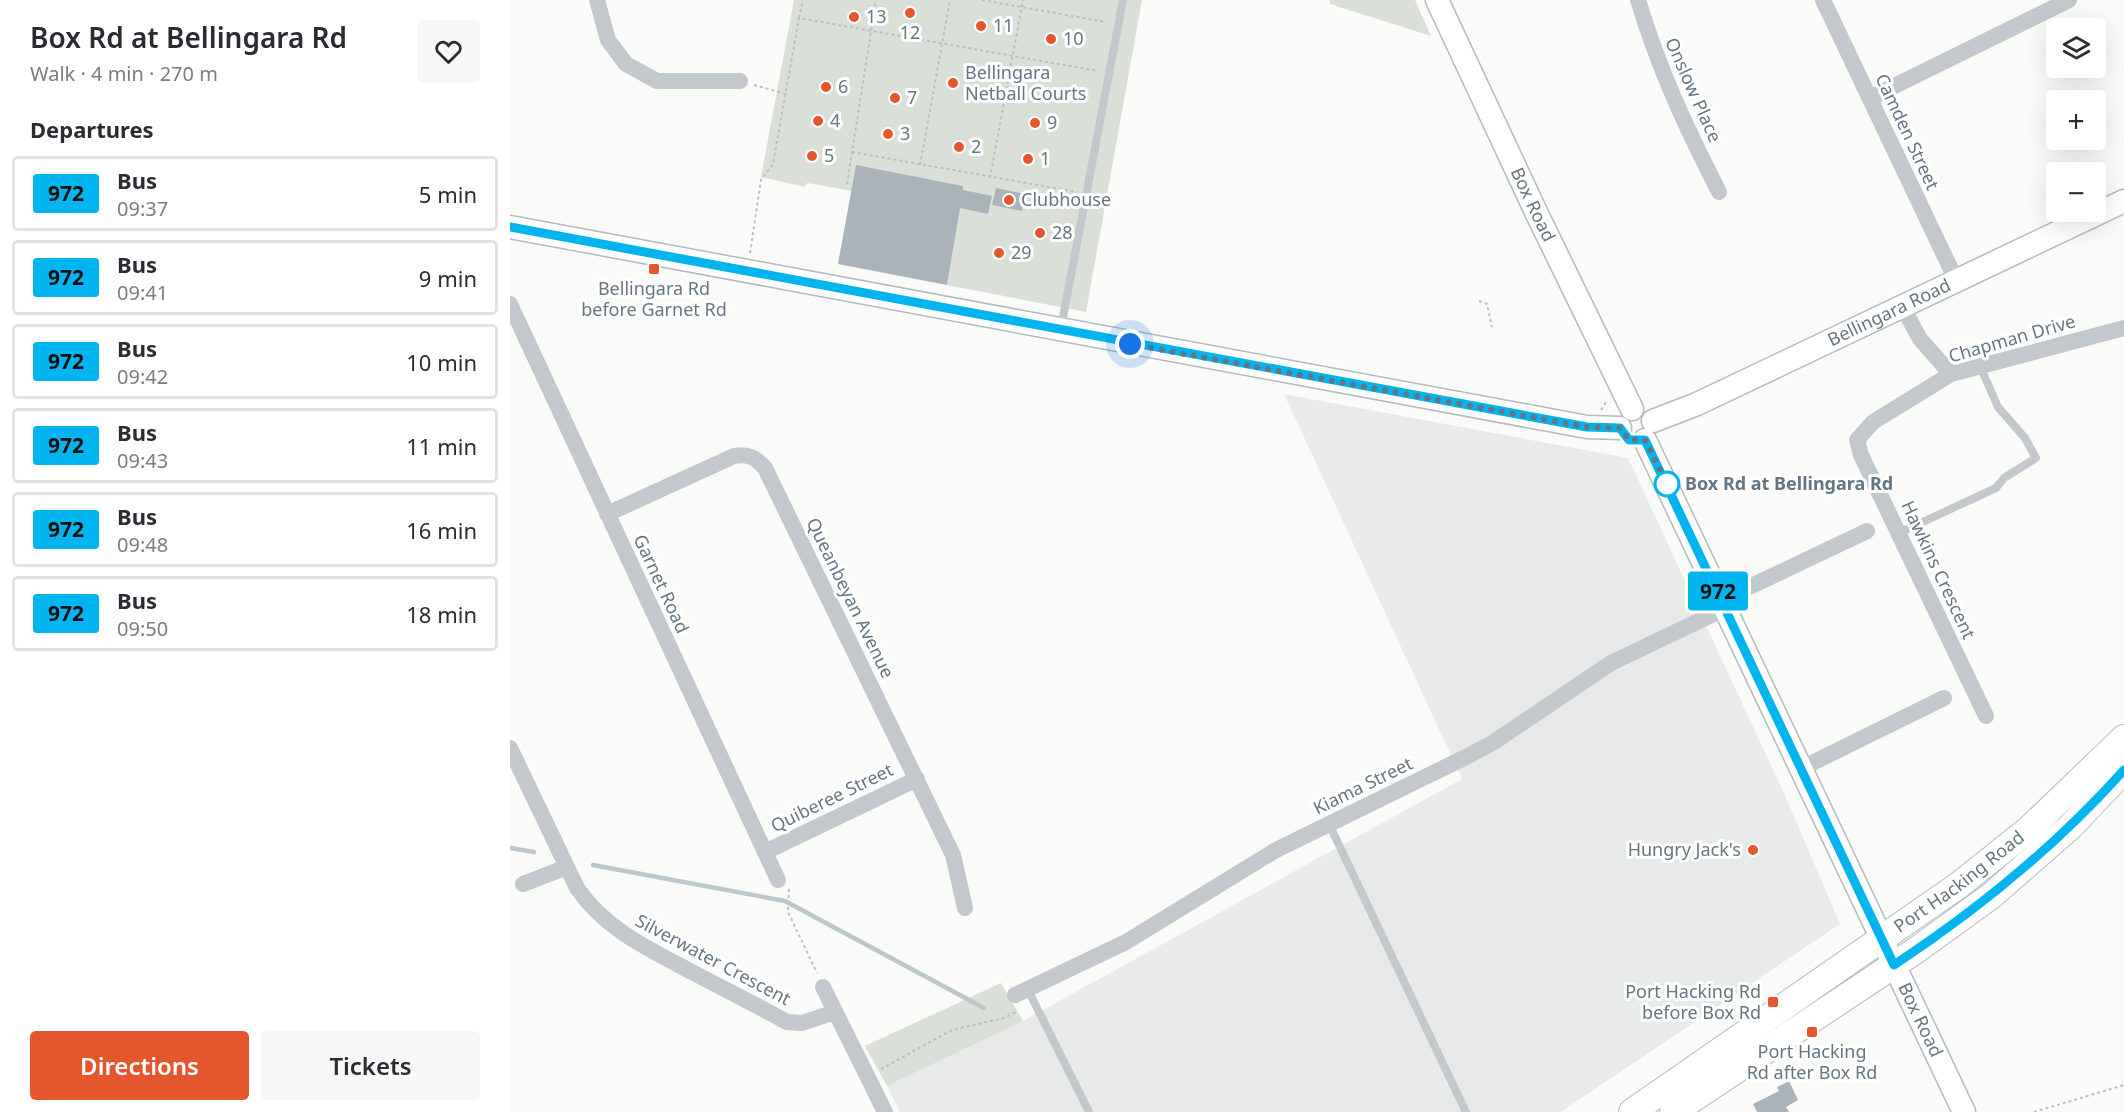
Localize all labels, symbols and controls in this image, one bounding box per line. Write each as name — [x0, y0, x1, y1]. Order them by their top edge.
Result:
place label: 13 — [866, 4, 887, 28]
marker: 12 — [903, 6, 917, 20]
marker: 13 — [847, 10, 861, 24]
place label: 11 — [993, 13, 1014, 37]
text: Box Rd at Bellingara Rd — [30, 18, 347, 56]
map controls — [2046, 18, 2106, 222]
button: layers — [2046, 18, 2106, 78]
marker: 11 — [974, 19, 988, 33]
button: heart — [417, 20, 480, 83]
place label: 12 — [900, 20, 920, 44]
place label: 10 — [1063, 26, 1084, 50]
marker: 10 — [1044, 32, 1058, 46]
street label: Onslow Place — [1660, 33, 1728, 146]
text: Walk · 4 min · 270 m — [30, 60, 218, 87]
place label: Bellingara Netball Courts — [965, 60, 1086, 105]
street label: Camden Street — [1870, 70, 1946, 194]
place label: 6 — [838, 74, 848, 98]
marker: Bellingara Netball Courts — [946, 76, 960, 90]
marker: 6 — [819, 80, 833, 94]
place label: 7 — [907, 85, 917, 109]
button: + — [2046, 90, 2106, 150]
marker: 7 — [888, 91, 902, 105]
place label: 4 — [830, 108, 840, 132]
place label: 9 — [1047, 110, 1057, 134]
text: Departures — [30, 114, 154, 144]
marker: 4 — [811, 114, 825, 128]
marker: 9 — [1028, 116, 1042, 130]
place label: 3 — [900, 121, 910, 145]
marker: 3 — [881, 127, 895, 141]
place label: 2 — [971, 134, 981, 158]
marker: 2 — [952, 140, 966, 154]
place label: 5 — [824, 143, 834, 167]
place label: 1 — [1040, 146, 1050, 170]
marker: 5 — [805, 149, 819, 163]
marker: 1 — [1021, 152, 1035, 166]
button: − — [2046, 162, 2106, 222]
street label: Box Road — [1506, 163, 1562, 245]
text: Bus — [117, 165, 157, 195]
text: 972 — [48, 179, 84, 207]
text: 5 min — [419, 179, 477, 209]
place label: Clubhouse — [1021, 187, 1111, 211]
marker: Clubhouse — [1002, 193, 1016, 207]
text: 09:37 — [117, 195, 168, 222]
place label: 28 — [1052, 220, 1073, 244]
marker: 28 — [1033, 226, 1047, 240]
place label: 29 — [1011, 240, 1032, 264]
marker: 29 — [992, 246, 1006, 260]
text: Bus — [117, 249, 157, 279]
marker: Bellingara Rd before Garnet Rd — [647, 262, 661, 276]
text: 972 — [48, 263, 84, 291]
text: 9 min — [419, 263, 477, 293]
street label: Bellingara Road — [1823, 272, 1954, 351]
place label: Bellingara Rd before Garnet Rd — [581, 276, 727, 321]
text: 09:41 — [117, 279, 168, 306]
street label: Chapman Drive — [1945, 308, 2078, 368]
your location — [1115, 329, 1145, 359]
text: Bus — [117, 333, 157, 363]
text: 972 — [48, 347, 84, 375]
text: 10 min — [406, 347, 477, 377]
text: 09:42 — [117, 363, 168, 390]
text: Bus — [117, 417, 157, 447]
text: 972 — [48, 431, 84, 459]
text: 11 min — [406, 431, 477, 461]
text: 09:43 — [117, 447, 168, 474]
marker: Box Rd at Bellingara Rd — [1654, 471, 1680, 497]
place label: Box Rd at Bellingara Rd — [1685, 471, 1893, 495]
street label: Hawkins Crescent — [1896, 497, 1982, 643]
text: Bus — [117, 501, 157, 531]
street label: Queanbeyan Avenue — [802, 513, 900, 682]
text: 972 — [48, 515, 84, 543]
text: 16 min — [406, 515, 477, 545]
street label: Garnet Road — [629, 530, 695, 637]
text: 09:48 — [117, 531, 168, 558]
line badge: 972 — [1684, 572, 1752, 610]
text: 972 — [1700, 577, 1736, 605]
text: Bus — [117, 585, 157, 615]
text: 972 — [48, 599, 84, 627]
text: 18 min — [406, 599, 477, 629]
text: 09:50 — [117, 615, 168, 642]
street label: Kiama Street — [1309, 750, 1417, 820]
street label: Quiberee Street — [766, 757, 897, 837]
street label: Port Hacking Road — [1889, 825, 2029, 938]
place label: Hungry Jack's — [1628, 837, 1741, 861]
marker: Hungry Jack's — [1746, 843, 1760, 857]
street label: Silverwater Crescent — [632, 908, 796, 1010]
street label: Box Road — [1893, 978, 1949, 1061]
place label: Port Hacking Rd before Box Rd — [1625, 979, 1761, 1024]
marker: Port Hacking Rd before Box Rd — [1766, 995, 1780, 1009]
marker: Port Hacking Rd after Box Rd — [1805, 1025, 1819, 1039]
button: Directions — [30, 1031, 249, 1100]
button: Tickets — [261, 1031, 480, 1100]
place label: Port Hacking Rd after Box Rd — [1747, 1039, 1877, 1084]

